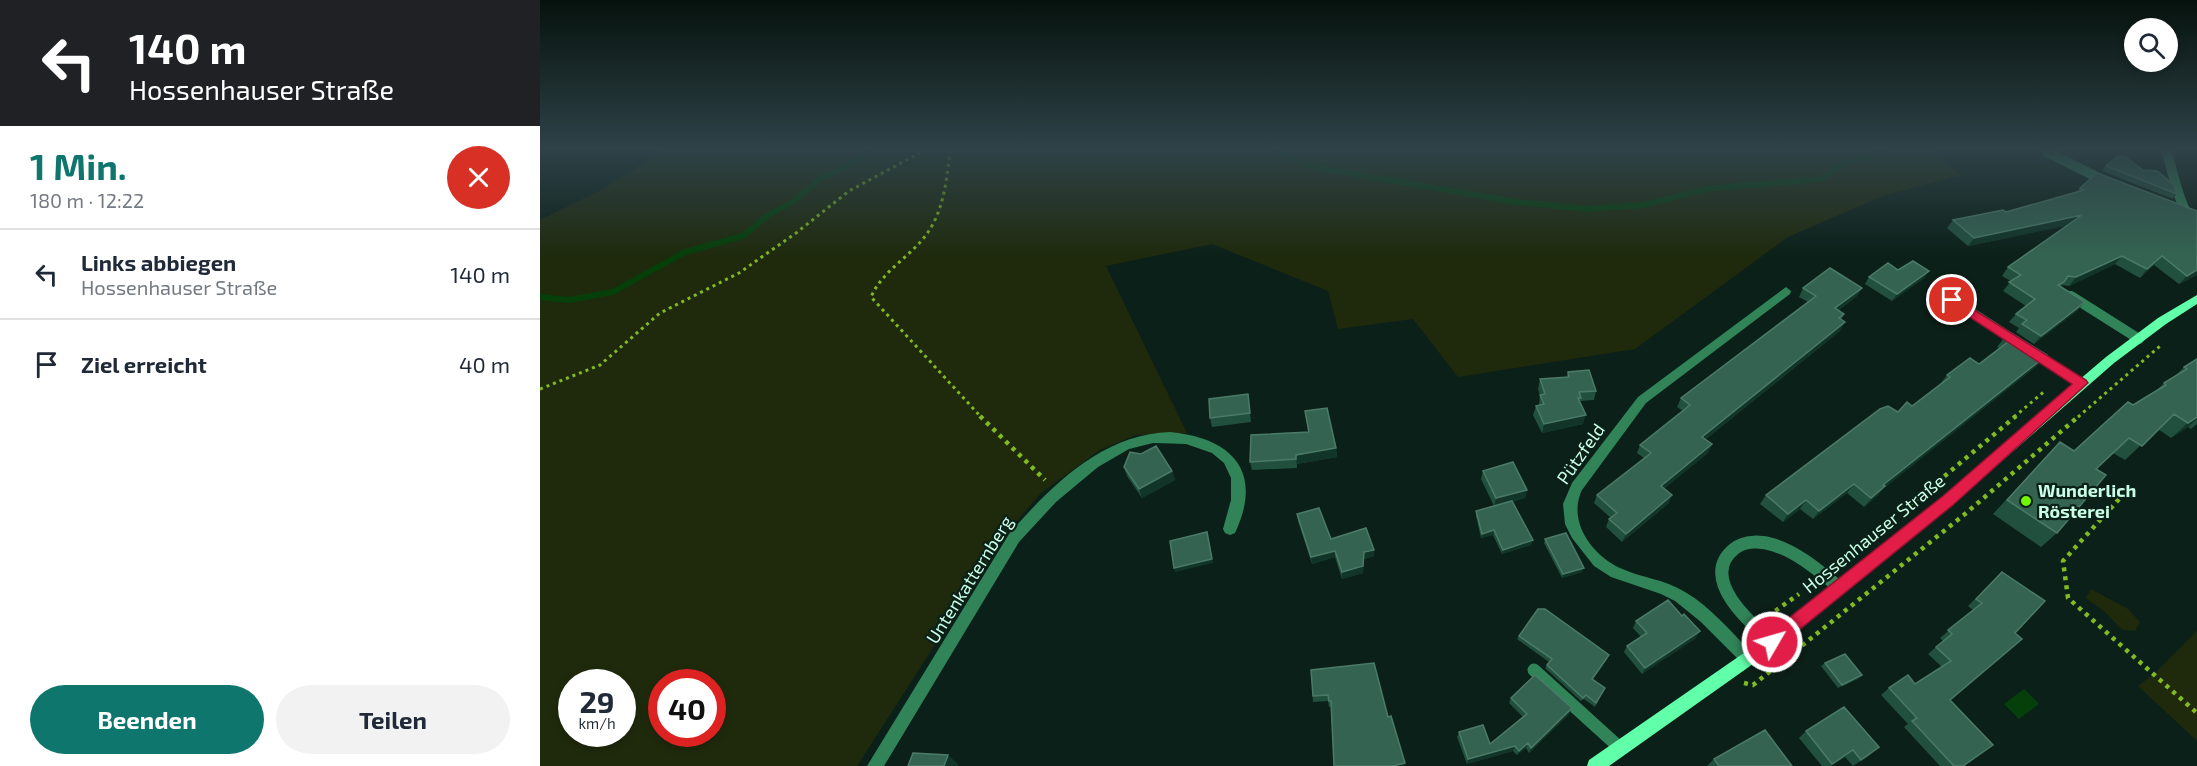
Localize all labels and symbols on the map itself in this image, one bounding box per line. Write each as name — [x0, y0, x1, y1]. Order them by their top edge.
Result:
pin — [1926, 274, 1977, 325]
street label: Pützfeld — [1551, 419, 1609, 488]
street label: Hossenhauser Straße — [1798, 469, 1949, 597]
place label: Wunderlich Rösterei — [2038, 479, 2136, 522]
marker: Wunderlich Rösterei — [2019, 494, 2033, 508]
street label: Untenkatternberg — [921, 511, 1017, 647]
position arrow — [1740, 610, 1804, 674]
speed limit sign: 40 — [648, 669, 726, 747]

